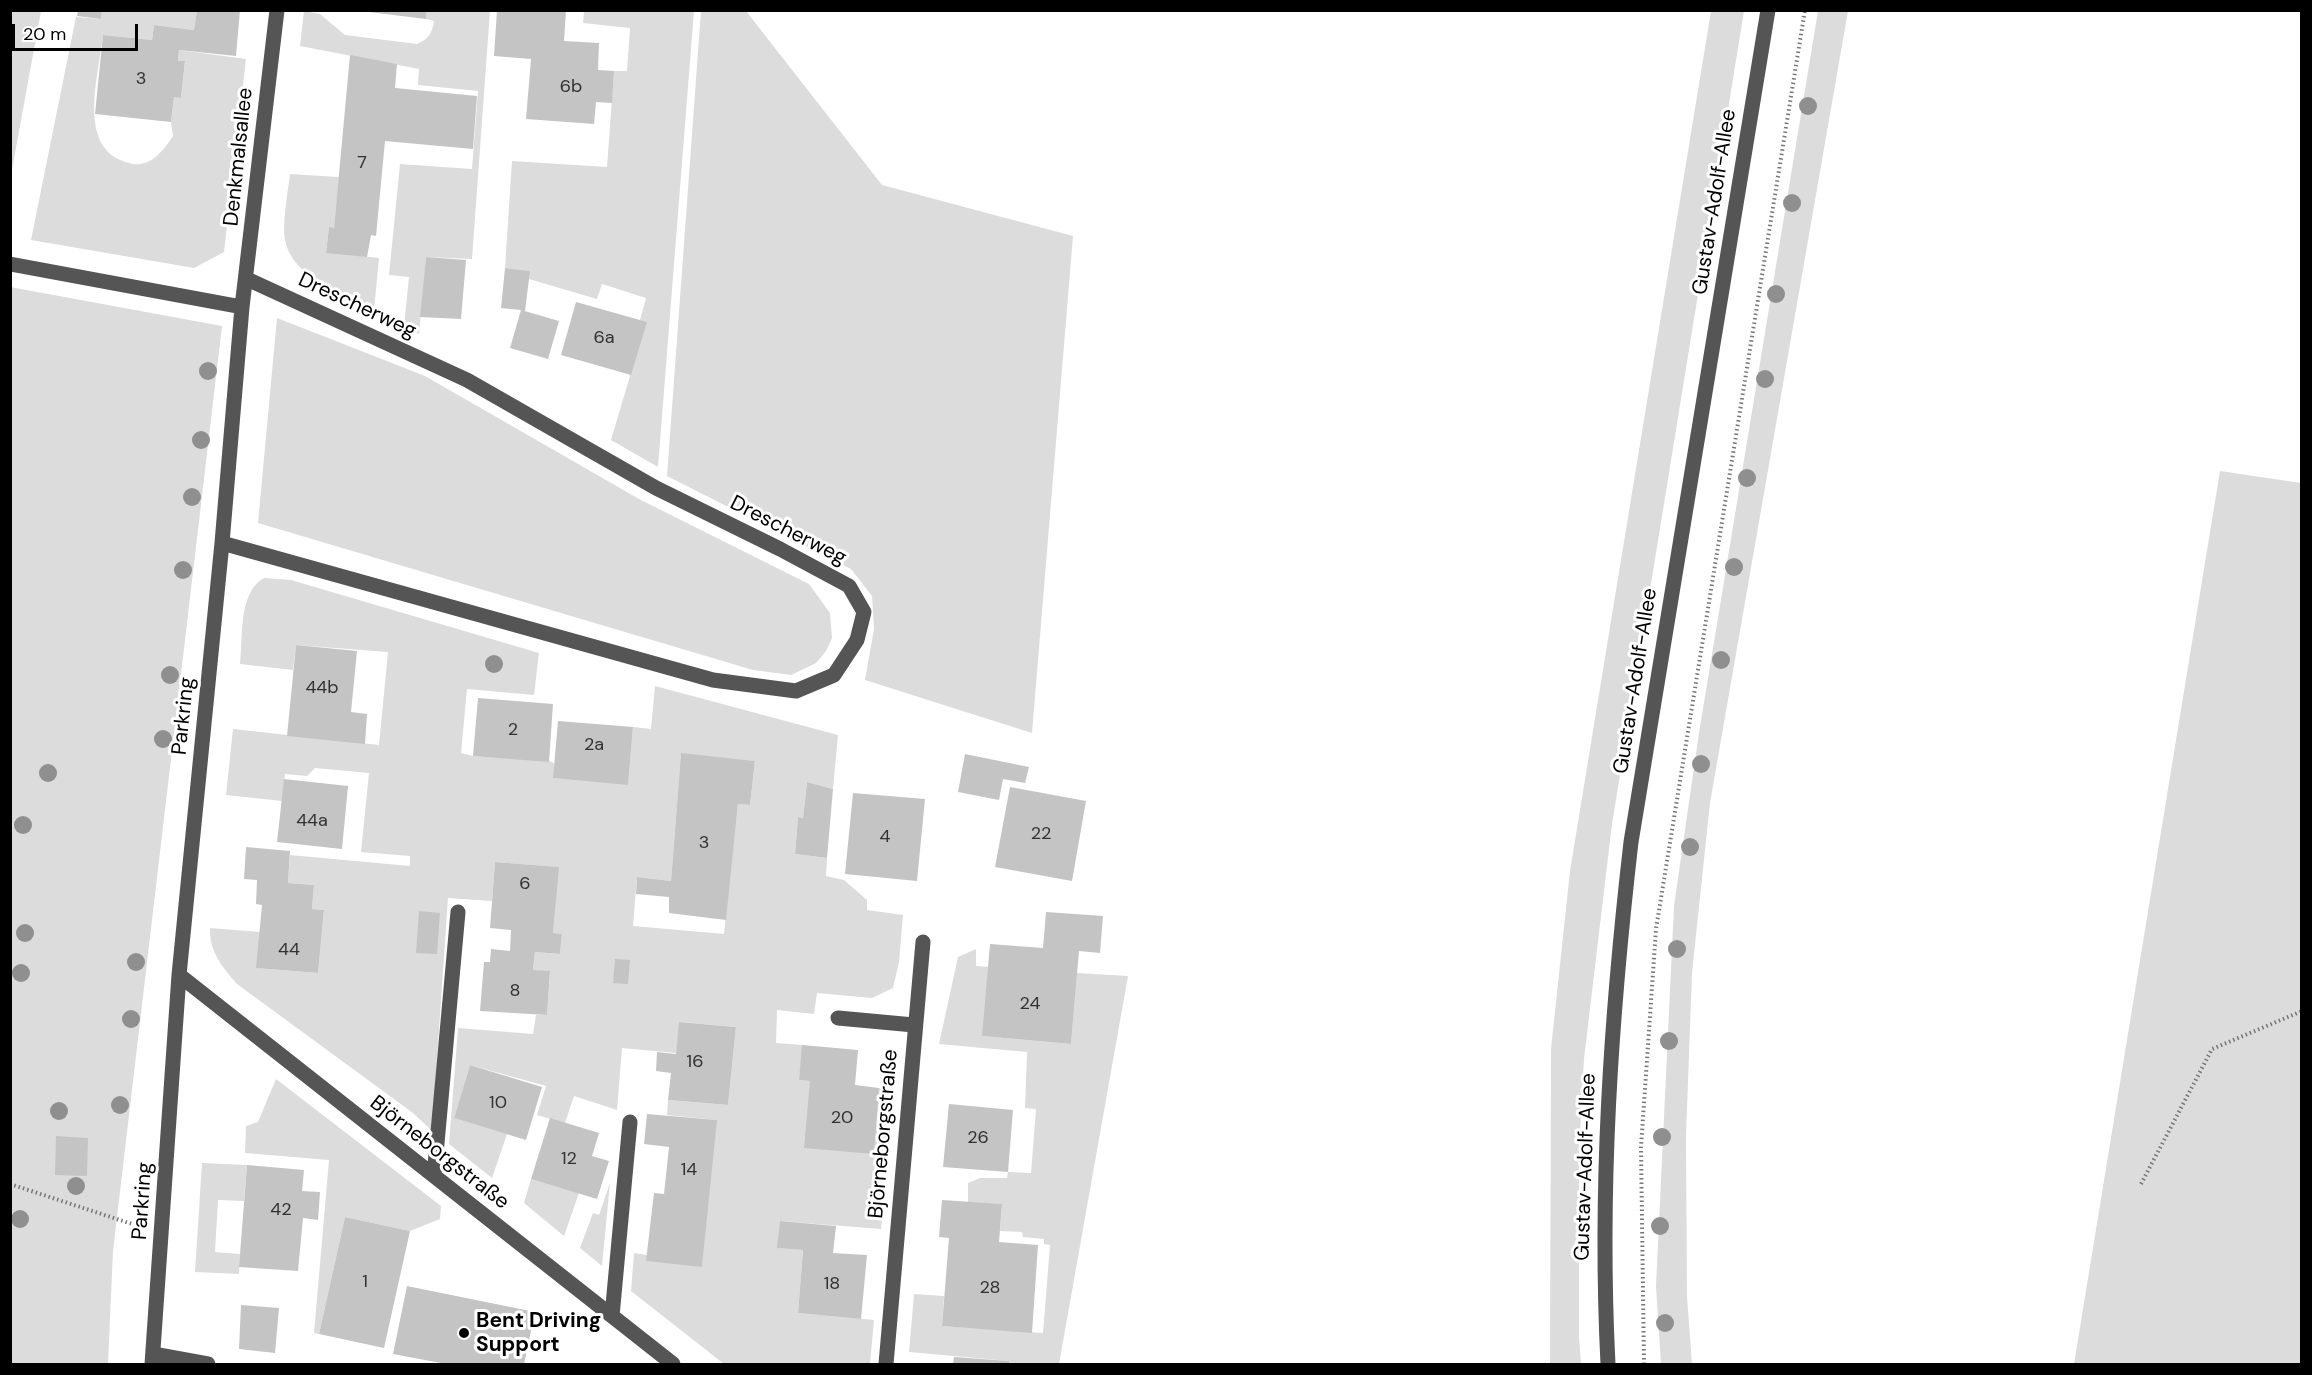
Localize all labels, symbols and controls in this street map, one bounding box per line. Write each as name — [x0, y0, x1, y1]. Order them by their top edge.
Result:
scale bar — [15, 12, 141, 50]
text: 20 m — [23, 22, 66, 46]
house number: 3 — [136, 68, 146, 90]
house number: 6b — [560, 76, 582, 98]
street label: Denkmalsallee — [219, 87, 259, 227]
street label: Gustav-Adolf-Allee — [1688, 107, 1742, 297]
house number: 7 — [357, 152, 367, 174]
street label: Drescherweg — [294, 268, 420, 344]
house number: 6a — [593, 327, 615, 349]
street label: Drescherweg — [726, 491, 850, 571]
street label: Gustav-Adolf-Allee — [1609, 586, 1663, 776]
street label: Parkring — [167, 676, 201, 756]
house number: 44b — [305, 677, 339, 699]
house number: 2 — [508, 719, 518, 741]
house number: 2a — [584, 734, 604, 756]
house number: 44a — [296, 810, 328, 832]
house number: 22 — [1031, 823, 1051, 845]
house number: 4 — [880, 826, 890, 848]
house number: 3 — [699, 832, 709, 854]
house number: 6 — [519, 873, 531, 895]
house number: 44 — [278, 939, 300, 961]
house number: 8 — [510, 980, 520, 1002]
house number: 24 — [1020, 993, 1040, 1015]
street label: Björneborgstraße — [864, 1048, 904, 1220]
house number: 16 — [687, 1051, 703, 1073]
street label: Gustav-Adolf-Allee — [1570, 1073, 1602, 1261]
street label: Björneborgstraße — [364, 1091, 514, 1215]
house number: 10 — [489, 1092, 507, 1114]
house number: 20 — [831, 1107, 853, 1129]
house number: 26 — [967, 1127, 989, 1149]
house number: 12 — [561, 1148, 577, 1170]
house number: 14 — [681, 1159, 697, 1181]
street label: Parkring — [128, 1161, 158, 1241]
house number: 42 — [270, 1199, 292, 1221]
house number: 1 — [362, 1271, 368, 1293]
house number: 18 — [824, 1273, 840, 1295]
house number: 28 — [979, 1277, 1001, 1299]
place label: Bent Driving Support — [476, 1308, 601, 1358]
marker: Bent Driving Support — [457, 1326, 471, 1340]

